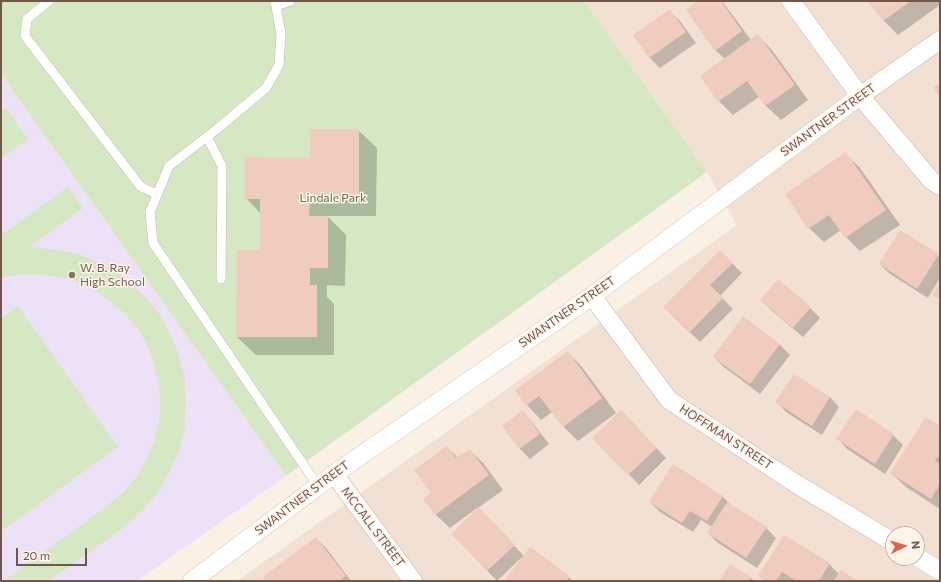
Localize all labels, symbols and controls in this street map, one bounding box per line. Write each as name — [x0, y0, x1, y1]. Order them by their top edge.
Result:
street label: SWANTNER STREET — [778, 81, 878, 159]
park label: Lindale Park — [300, 191, 366, 205]
place label: W. B. Ray High School — [80, 261, 145, 289]
marker: W. B. Ray High School — [67, 270, 77, 280]
street label: SWANTNER STREET — [516, 273, 618, 351]
street label: HOFFMAN STREET — [677, 401, 775, 473]
street label: SWANTNER STREET — [252, 458, 352, 538]
street label: MCCALL STREET — [338, 484, 408, 570]
north arrow — [885, 526, 925, 566]
scale bar — [18, 540, 89, 566]
text: N — [910, 540, 923, 550]
text: 20 m — [23, 548, 50, 562]

